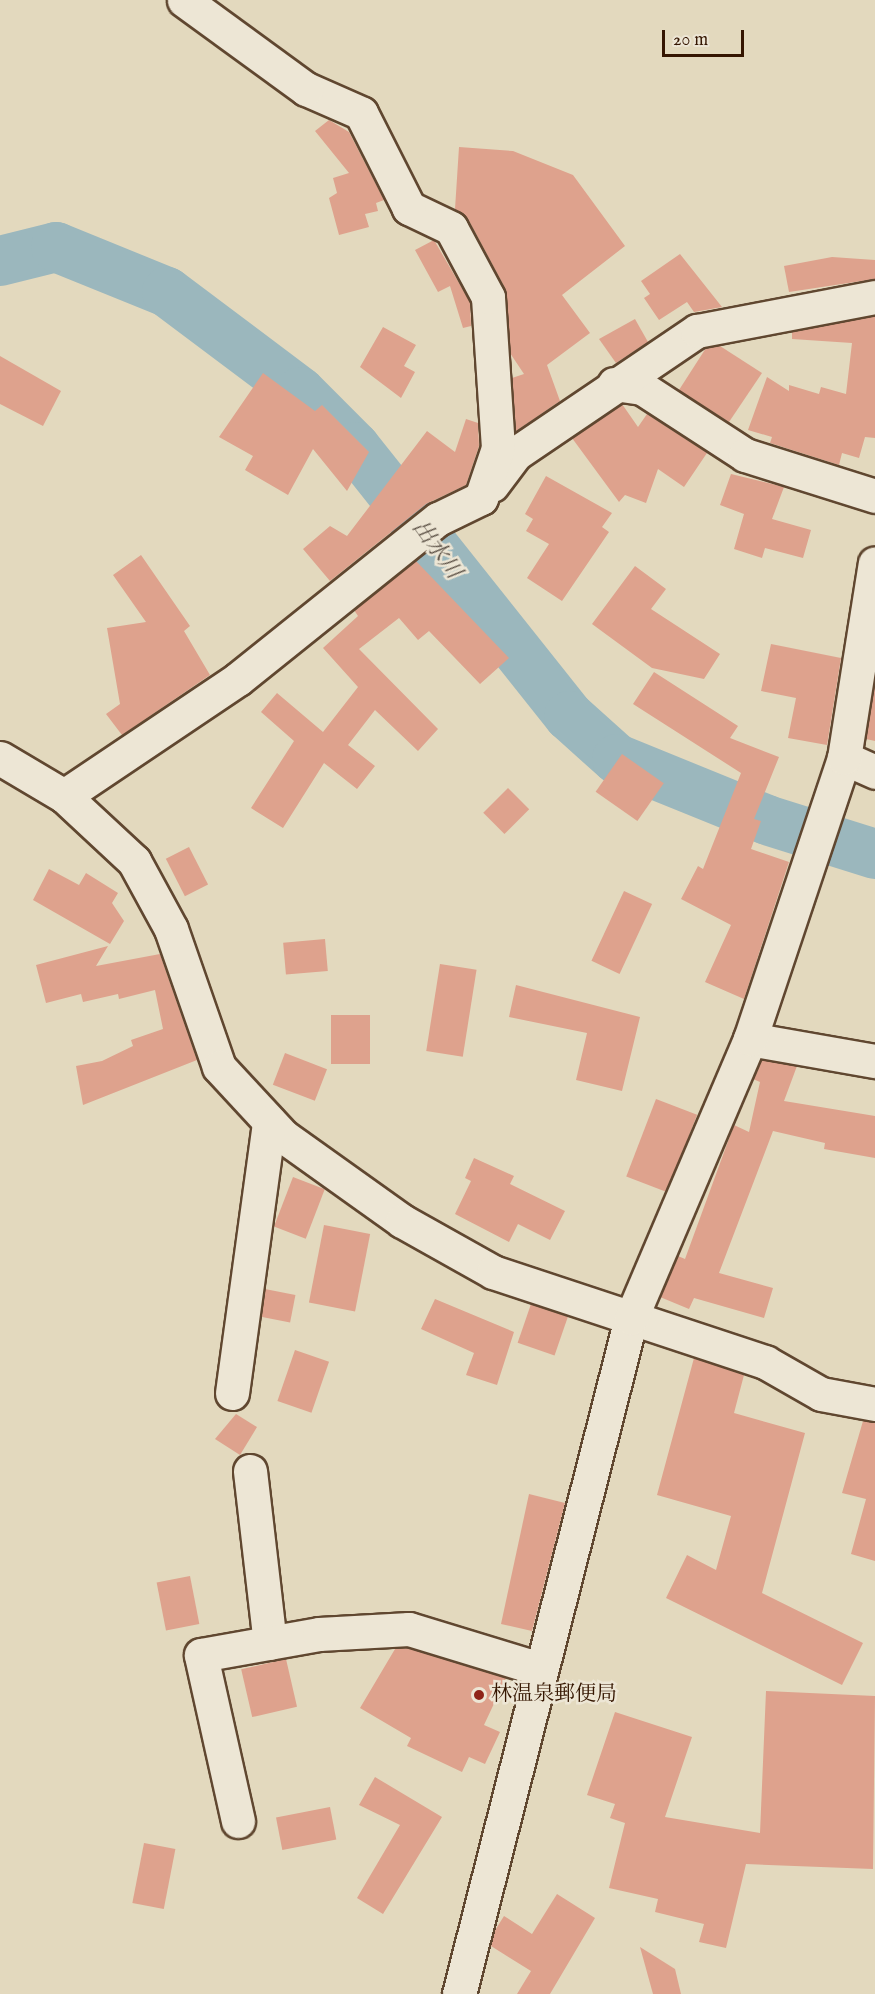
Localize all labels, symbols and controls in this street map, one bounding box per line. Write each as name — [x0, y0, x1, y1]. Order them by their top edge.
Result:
scale bar — [665, 18, 748, 56]
text: 20 m — [673, 29, 708, 52]
water label: 出水川 — [406, 516, 466, 584]
place label: 林温泉郵便局 — [491, 1682, 617, 1708]
marker: 林温泉郵便局 — [472, 1688, 486, 1702]

